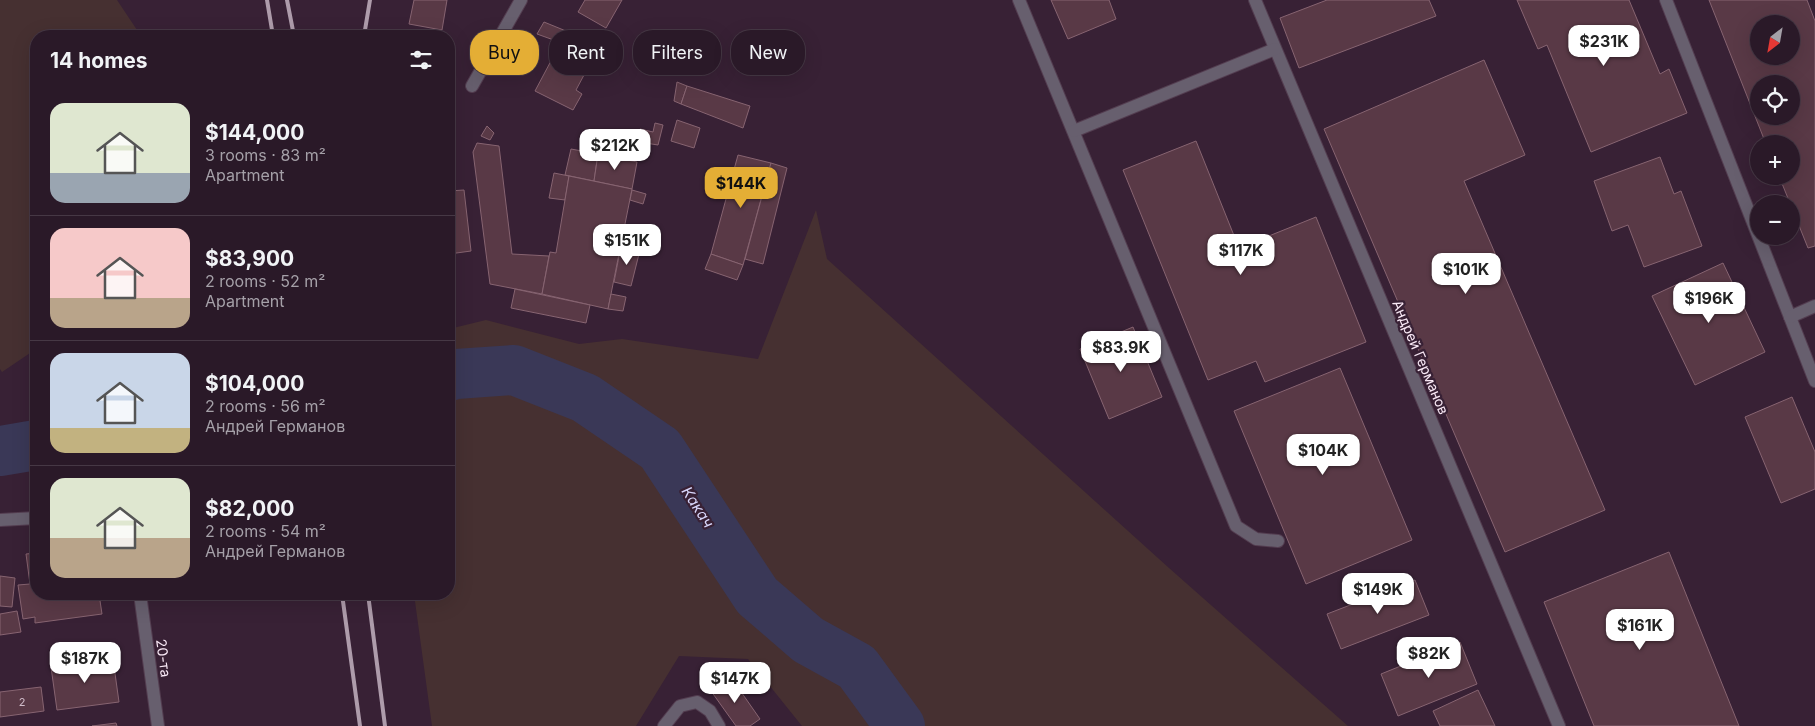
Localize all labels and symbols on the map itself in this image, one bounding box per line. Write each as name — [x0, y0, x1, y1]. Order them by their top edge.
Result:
north arrow — [1750, 15, 1800, 65]
pin: $231K — [1569, 24, 1639, 67]
pin: $212K — [580, 128, 650, 171]
pin: $144K — [706, 166, 776, 209]
pin: $151K — [592, 224, 662, 266]
pin: $117K — [1206, 234, 1276, 276]
pin: $101K — [1431, 252, 1501, 295]
pin: $196K — [1674, 282, 1744, 324]
street label: Андрей Германов — [1389, 297, 1453, 417]
pin: $83.9K — [1080, 330, 1162, 373]
pin: $104K — [1288, 434, 1358, 476]
water label: Какач — [678, 483, 718, 531]
pin: $149K — [1343, 572, 1413, 615]
pin: $161K — [1605, 608, 1675, 651]
pin: $82K — [1399, 636, 1459, 679]
street label: 20-та — [153, 638, 175, 678]
pin: $187K — [50, 642, 120, 684]
pin: $147K — [700, 662, 770, 704]
house number: 2 — [19, 695, 25, 709]

